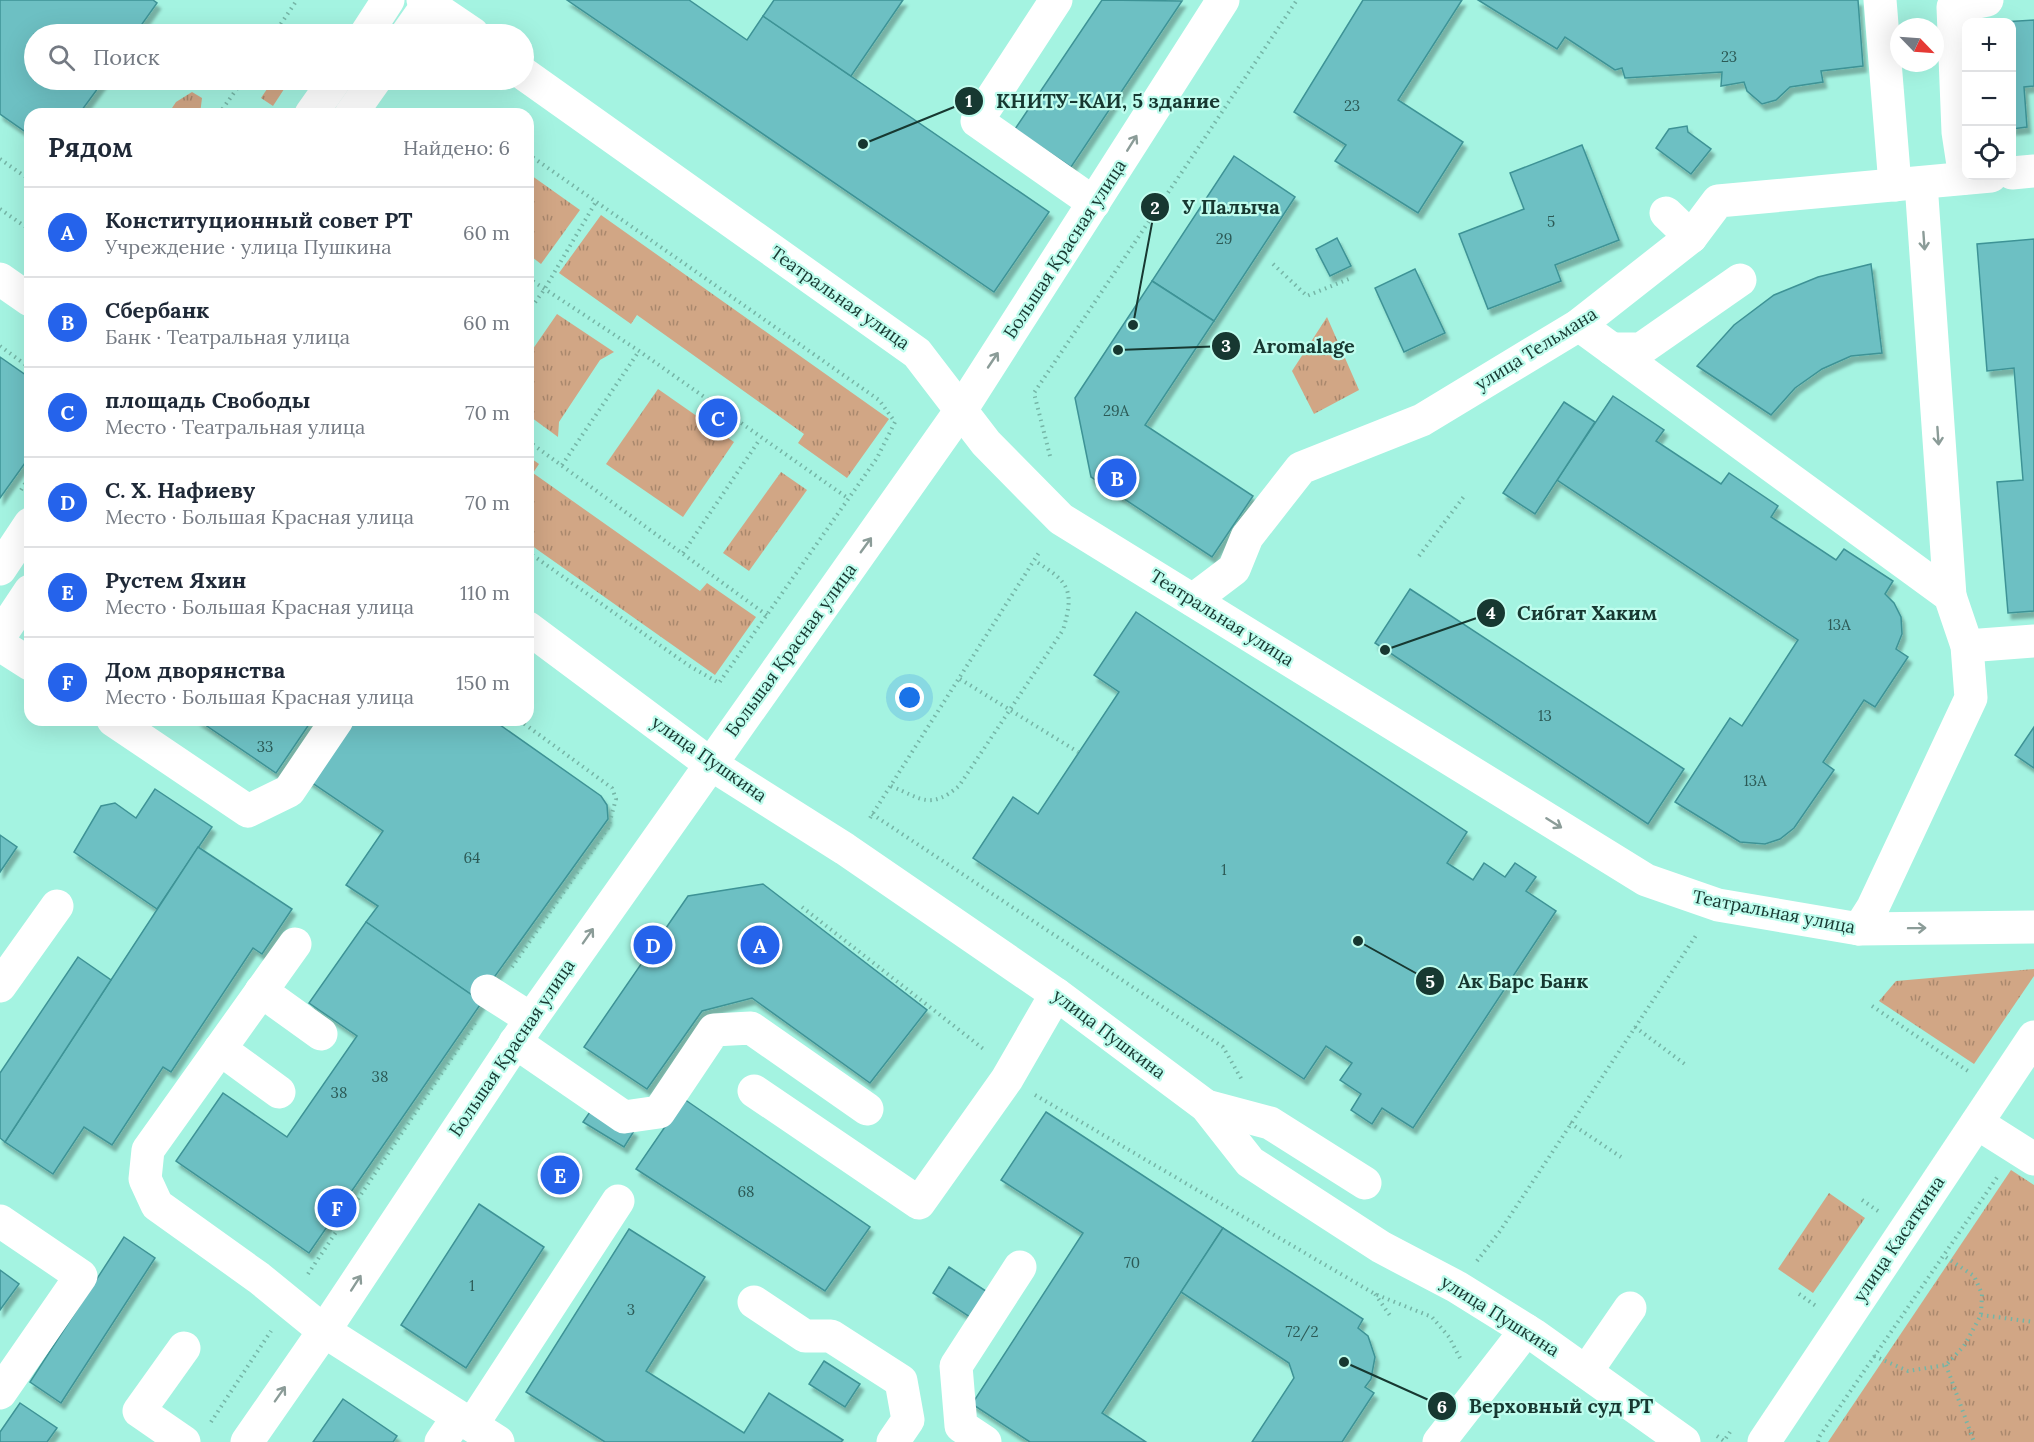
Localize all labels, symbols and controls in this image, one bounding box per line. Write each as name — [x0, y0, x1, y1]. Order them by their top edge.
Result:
north arrow — [1890, 18, 1944, 72]
map controls — [1962, 18, 2016, 180]
button: + — [1962, 18, 2016, 72]
search box — [24, 24, 534, 90]
icon: search — [45, 41, 78, 74]
text: Поиск — [93, 43, 159, 71]
house number: 23 — [1721, 47, 1737, 66]
button: − — [1962, 72, 2016, 126]
callout: КНИТУ-КАИ, 5 здание — [954, 82, 1231, 120]
text: КНИТУ-КАИ, 5 здание — [996, 88, 1220, 113]
text: 1 — [965, 89, 973, 112]
house number: 23 — [1344, 96, 1360, 115]
button: locate — [1962, 126, 2016, 180]
text: Рядом — [48, 131, 133, 164]
text: Найдено: 6 — [403, 135, 510, 160]
one-way arrow — [1126, 135, 1138, 152]
street label: Большая Красная улица — [998, 155, 1131, 343]
callout: У Палыча — [1140, 188, 1292, 226]
text: У Палыча — [1182, 194, 1280, 219]
text: 2 — [1150, 196, 1160, 219]
text: Конституционный совет РТ — [105, 206, 413, 234]
house number: 5 — [1547, 212, 1555, 231]
text: A — [61, 220, 74, 245]
text: 60 m — [463, 220, 510, 245]
house number: 29 — [1216, 229, 1232, 248]
one-way arrow — [1919, 231, 1930, 251]
text: Учреждение · улица Пушкина — [105, 234, 392, 259]
street label: Театральная улица — [766, 241, 915, 354]
text: Сбербанк — [105, 296, 209, 324]
street label: улица Тельмана — [1470, 302, 1601, 395]
text: B — [61, 310, 74, 335]
text: 60 m — [463, 310, 510, 335]
text: Банк · Театральная улица — [105, 324, 350, 349]
callout: Aromalage — [1211, 327, 1366, 365]
text: Aromalage — [1253, 333, 1355, 358]
text: 3 — [1221, 334, 1231, 357]
one-way arrow — [987, 353, 999, 369]
text: площадь Свободы — [105, 386, 310, 414]
pin: C — [698, 396, 738, 440]
text: C — [61, 400, 74, 425]
text: 70 m — [465, 400, 510, 425]
house number: 29А — [1103, 401, 1130, 420]
text: Место · Театральная улица — [105, 414, 365, 439]
one-way arrow — [1933, 425, 1944, 445]
pin: B — [1098, 456, 1136, 500]
text: С. Х. Нафиеву — [105, 476, 255, 504]
text: D — [60, 490, 75, 515]
text: 70 m — [465, 490, 510, 515]
text: Место · Большая Красная улица — [105, 504, 414, 529]
one-way arrow — [860, 538, 872, 554]
street label: Большая Красная улица — [720, 558, 861, 741]
street label: Театральная улица — [1146, 564, 1298, 671]
text: Рустем Яхин — [105, 566, 246, 594]
text: E — [61, 580, 74, 605]
text: 110 m — [460, 580, 510, 605]
text: Место · Большая Красная улица — [105, 594, 414, 619]
callout: Сибгат Хаким — [1476, 594, 1669, 632]
text: Сибгат Хаким — [1517, 600, 1657, 625]
text: 4 — [1486, 601, 1496, 624]
house number: 13А — [1827, 615, 1851, 634]
text: Дом дворянства — [105, 656, 285, 684]
text: F — [62, 670, 73, 695]
text: 150 m — [456, 670, 510, 695]
your location — [895, 683, 924, 712]
text: Место · Большая Красная улица — [105, 684, 414, 709]
house number: 13 — [1538, 706, 1552, 725]
street label: улица Пушкина — [647, 710, 771, 807]
house number: 33 — [257, 737, 273, 756]
house number: 13А — [1743, 771, 1767, 790]
one-way arrow — [1545, 817, 1562, 829]
house number: 64 — [464, 848, 480, 867]
house number: 1 — [1221, 860, 1227, 879]
street label: Театральная улица — [1691, 884, 1857, 939]
pin: D — [634, 922, 672, 968]
pin: A — [740, 922, 780, 968]
one-way arrow — [1907, 922, 1927, 934]
one-way arrow — [582, 929, 594, 945]
street label: Большая Красная улица — [444, 955, 580, 1141]
callout: Ак Барс Банк — [1415, 962, 1600, 1000]
text: Ак Барс Банк — [1458, 968, 1588, 993]
text: 5 — [1425, 970, 1435, 993]
street label: улица Пушкина — [1048, 984, 1170, 1084]
house number: 38 — [372, 1067, 388, 1086]
house number: 38 — [331, 1083, 347, 1102]
pin: E — [540, 1152, 580, 1198]
street label: улица Касаткина — [1848, 1171, 1949, 1306]
house number: 68 — [737, 1182, 755, 1201]
pin: F — [318, 1186, 356, 1230]
house number: 70 — [1124, 1253, 1140, 1272]
street label: улица Пушкина — [1437, 1270, 1564, 1361]
one-way arrow — [350, 1275, 362, 1291]
house number: 1 — [469, 1276, 475, 1295]
house number: 3 — [627, 1300, 635, 1319]
house number: 72/2 — [1285, 1322, 1319, 1342]
one-way arrow — [274, 1386, 286, 1403]
callout: Верховный суд РТ — [1427, 1387, 1665, 1425]
text: Верховный суд РТ — [1469, 1393, 1653, 1418]
text: 6 — [1437, 1395, 1447, 1418]

